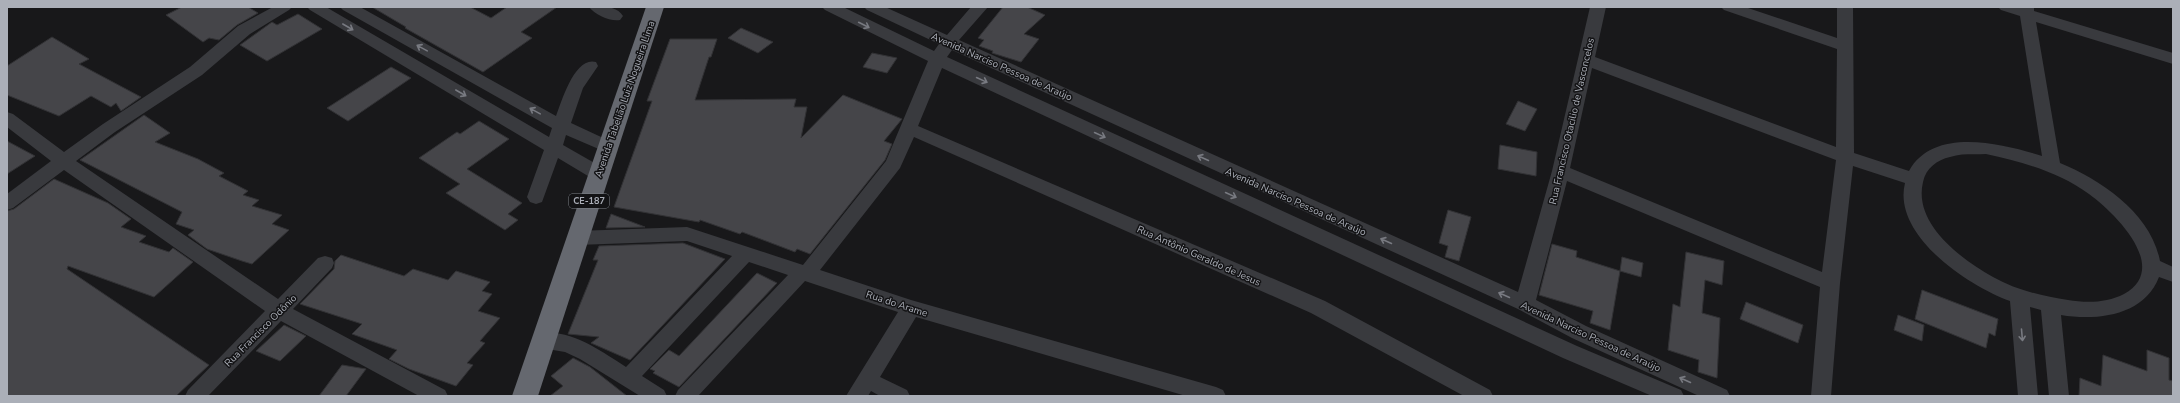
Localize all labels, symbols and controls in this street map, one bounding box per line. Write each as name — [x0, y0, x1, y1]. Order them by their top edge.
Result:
street label: Avenida Tabelião Luiz Nogueira Lima — [591, 19, 658, 180]
one-way arrow — [858, 22, 870, 29]
one-way arrow — [342, 23, 354, 31]
street label: Avenida Narciso Pessoa de Araújo — [929, 29, 1075, 105]
street label: Rua Francisco Otacilio de Vasconcelos — [1546, 36, 1598, 206]
one-way arrow — [416, 43, 428, 51]
one-way arrow — [976, 77, 988, 84]
one-way arrow — [454, 89, 466, 97]
one-way arrow — [529, 107, 541, 114]
one-way arrow — [1094, 132, 1106, 139]
one-way arrow — [1198, 154, 1210, 161]
street label: Avenida Narciso Pessoa de Araújo — [1223, 164, 1369, 240]
one-way arrow — [1224, 192, 1236, 199]
road number: CE-187 — [569, 194, 609, 208]
street label: Rua Antônio Geraldo de Jesus — [1135, 222, 1263, 290]
one-way arrow — [1380, 237, 1392, 244]
street label: Rua do Arame — [864, 287, 929, 321]
street label: Rua Francisco Odônio — [221, 291, 300, 370]
one-way arrow — [1498, 291, 1510, 298]
street label: Avenida Narciso Pessoa de Araújo — [1518, 298, 1663, 376]
one-way arrow — [2018, 328, 2026, 341]
one-way arrow — [1679, 376, 1691, 383]

